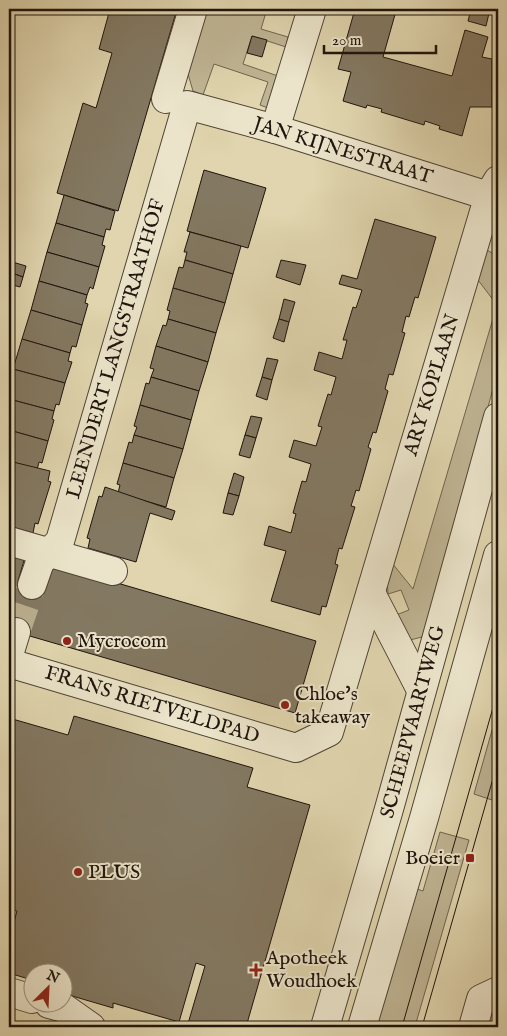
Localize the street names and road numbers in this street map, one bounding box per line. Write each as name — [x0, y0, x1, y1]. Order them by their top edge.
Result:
street label: JAN KIJNESTRAAT — [248, 111, 436, 190]
street label: LEENDERT LANGSTRAATHOF — [61, 196, 171, 502]
street label: ARY KOPLAAN — [398, 311, 465, 460]
street label: SCHEEPVAARTWEG — [375, 623, 451, 821]
street label: FRANS RIETVELDPAD — [42, 660, 262, 750]

